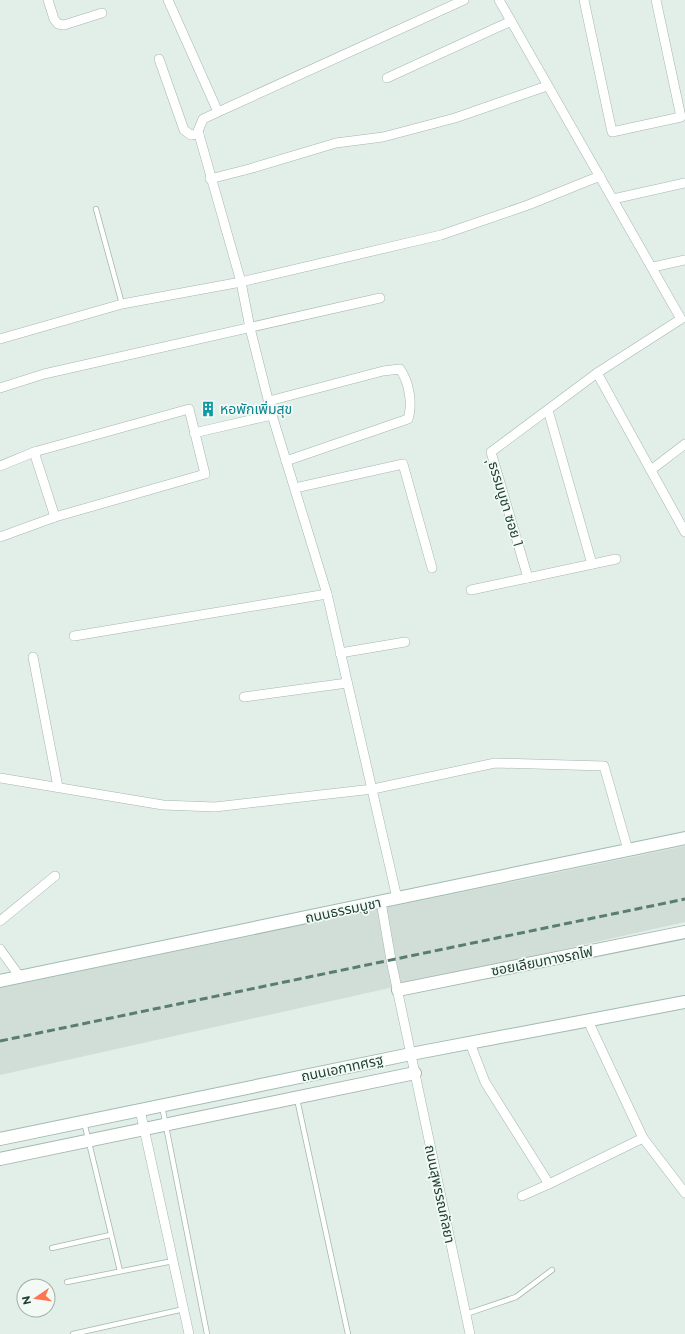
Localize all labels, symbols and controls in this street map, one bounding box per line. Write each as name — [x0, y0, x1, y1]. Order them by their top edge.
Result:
building icon: หอพักเพิ่มสุข — [199, 400, 217, 418]
place label: หอพักเพิ่มสุข — [220, 400, 292, 418]
street label: ุธรรมบูชา ซอย 1 — [483, 455, 528, 549]
street label: ถนนธรรมบูชา — [303, 893, 383, 927]
street label: ซอยเลียบทางรถไฟ — [490, 942, 595, 980]
street label: ถนนเอกาทศรฐ — [299, 1050, 385, 1085]
street label: ถนนสุพรรณกัลยา — [421, 1143, 459, 1245]
north arrow — [16, 1278, 56, 1318]
text: N — [18, 1294, 34, 1306]

